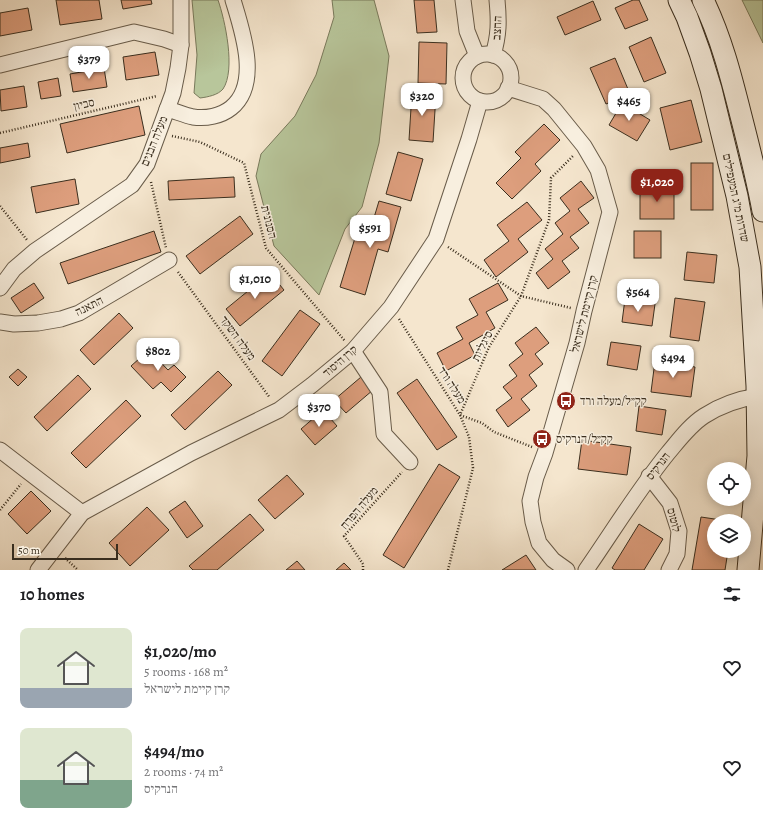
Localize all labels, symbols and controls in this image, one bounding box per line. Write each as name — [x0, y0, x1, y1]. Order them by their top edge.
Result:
street label: החצב — [488, 15, 506, 41]
pin: $379 — [65, 46, 113, 80]
text: $379 — [77, 50, 101, 67]
pin: $320 — [398, 83, 446, 117]
text: $320 — [410, 87, 434, 104]
pin: $465 — [605, 88, 653, 122]
text: $465 — [617, 92, 641, 109]
street label: סביון — [72, 94, 96, 114]
street label: מעלה הבנים — [137, 114, 171, 168]
street label: שדרות מ"ג המעפילים — [719, 152, 753, 244]
pin: $1,020 — [624, 169, 690, 203]
text: $1,020 — [640, 173, 674, 190]
street label: הסנונית — [257, 204, 281, 240]
pin: $591 — [346, 215, 394, 249]
text: $591 — [359, 219, 381, 236]
pin: $1,010 — [222, 266, 288, 300]
text: $1,010 — [239, 270, 271, 287]
street label: קרן קיימת לישראל — [567, 274, 601, 354]
pin: $564 — [614, 279, 662, 313]
text: $564 — [626, 283, 650, 300]
street label: התאנה — [72, 292, 106, 320]
street label: מעלה השקד — [216, 312, 260, 364]
street label: סיגליות — [468, 328, 496, 364]
pin: $802 — [134, 338, 182, 372]
street label: קרן היסוד — [319, 341, 361, 381]
text: $802 — [145, 342, 171, 359]
pin: $494 — [649, 345, 697, 379]
text: $494 — [661, 349, 685, 366]
street label: מעלה ורד — [434, 363, 470, 407]
bus stop icon: קק״ל/מעלה ורד — [555, 390, 577, 412]
place label: קק״ל/מעלה ורד — [580, 393, 647, 409]
pin: $370 — [295, 394, 343, 428]
text: $370 — [307, 398, 331, 415]
bus stop icon: קק״ל/הנרקיס — [531, 428, 553, 450]
place label: קק״ל/הנרקיס — [556, 431, 613, 447]
street label: הנרקיס — [642, 449, 674, 483]
map controls — [707, 462, 751, 558]
button: locate — [707, 462, 751, 506]
street label: מעלה הפרח — [336, 483, 382, 533]
street label: לוטוס — [663, 506, 685, 534]
button: layers — [707, 514, 751, 558]
scale bar — [12, 542, 118, 561]
text: 50 m — [18, 543, 40, 558]
text: 10 homes — [20, 583, 85, 606]
icon: filters — [721, 583, 743, 605]
text: $1,020/mo — [144, 640, 217, 663]
icon: home — [52, 644, 100, 692]
icon: heart — [721, 657, 743, 679]
text: 5 rooms · 168 m² — [144, 663, 228, 680]
text: קרן קיימת לישראל — [144, 680, 230, 697]
text: $494/mo — [144, 740, 204, 763]
icon: home — [52, 744, 100, 792]
icon: heart — [721, 757, 743, 779]
text: 2 rooms · 74 m² — [144, 763, 223, 780]
text: הנרקיס — [144, 780, 178, 797]

